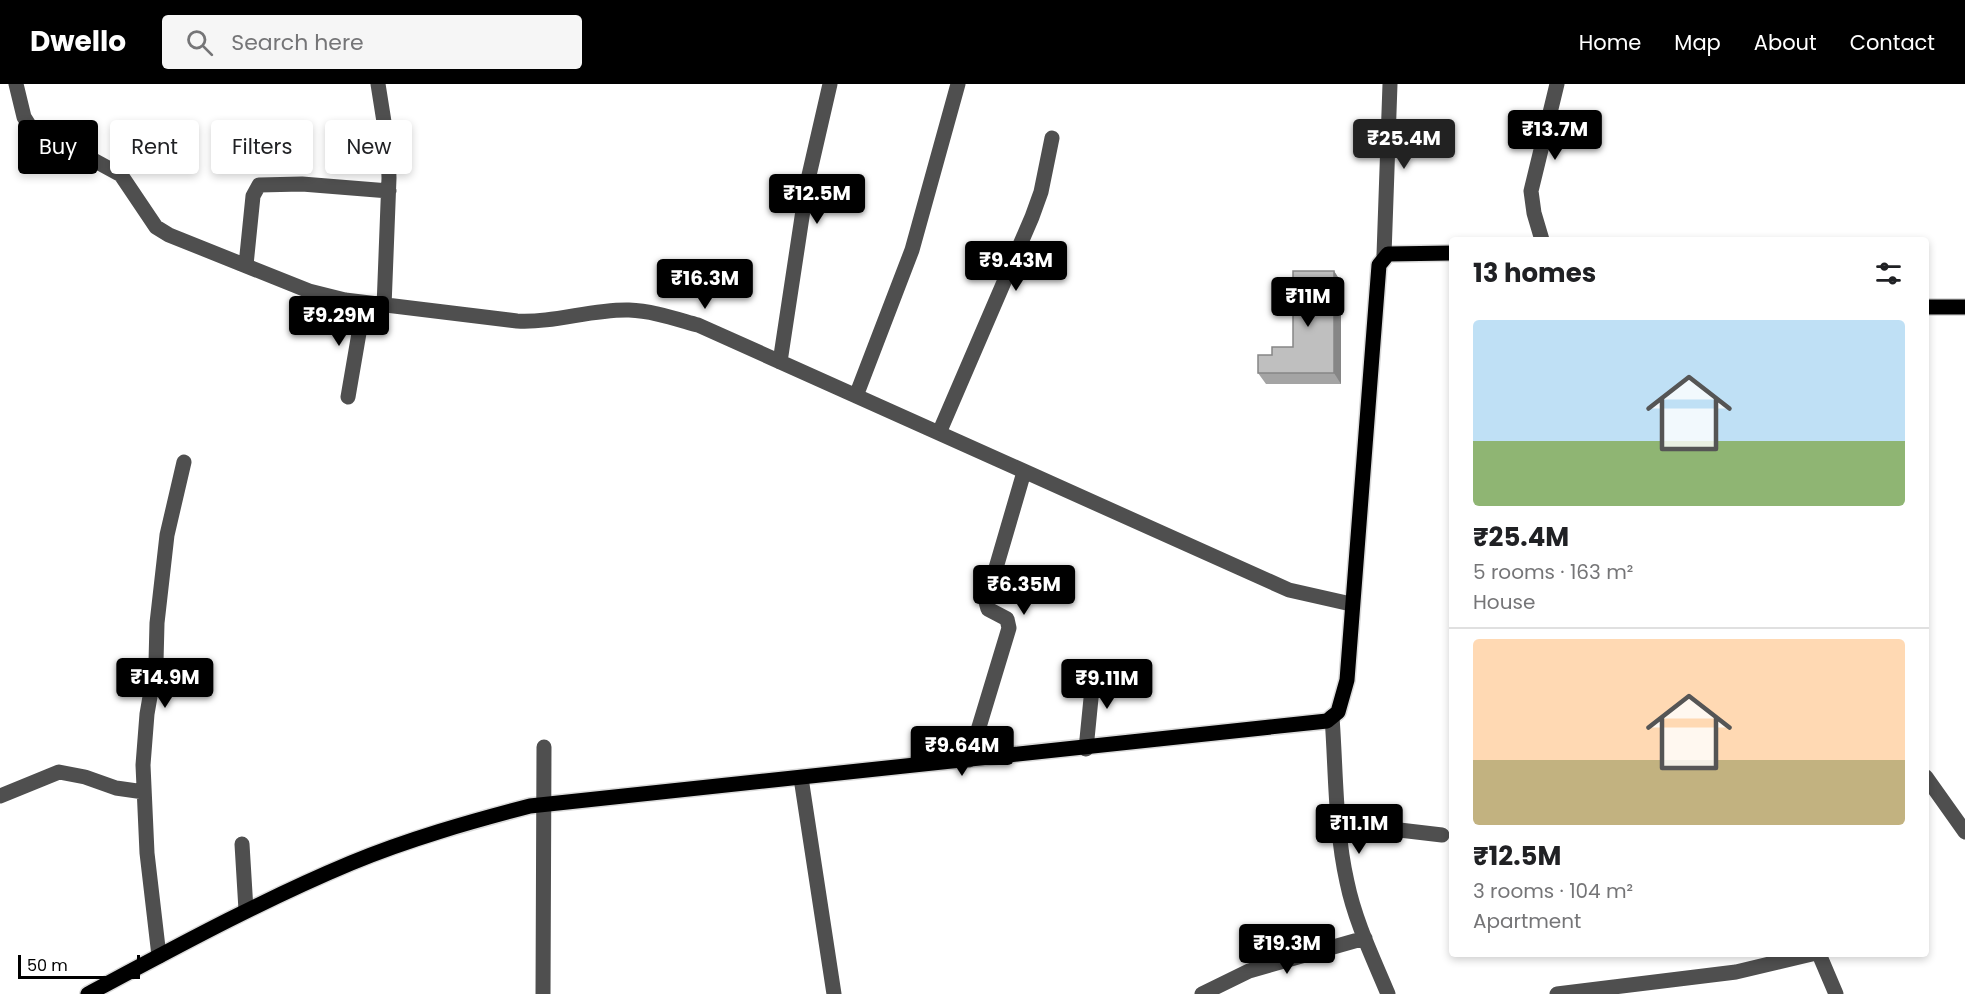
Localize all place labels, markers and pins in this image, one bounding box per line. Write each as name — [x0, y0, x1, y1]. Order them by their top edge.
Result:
pin: ₹13.7M — [1506, 110, 1604, 161]
pin: ₹25.4M — [1355, 119, 1453, 170]
pin: ₹12.5M — [768, 174, 866, 225]
pin: ₹9.43M — [967, 241, 1065, 292]
pin: ₹16.3M — [656, 259, 754, 310]
pin: ₹11M — [1272, 277, 1344, 328]
pin: ₹9.29M — [290, 296, 388, 347]
pin: ₹6.35M — [975, 565, 1073, 616]
pin: ₹14.9M — [116, 658, 214, 709]
pin: ₹9.11M — [1058, 659, 1156, 710]
pin: ₹9.64M — [913, 726, 1011, 777]
pin: ₹11.1M — [1310, 804, 1408, 855]
pin: ₹19.3M — [1238, 924, 1336, 975]

